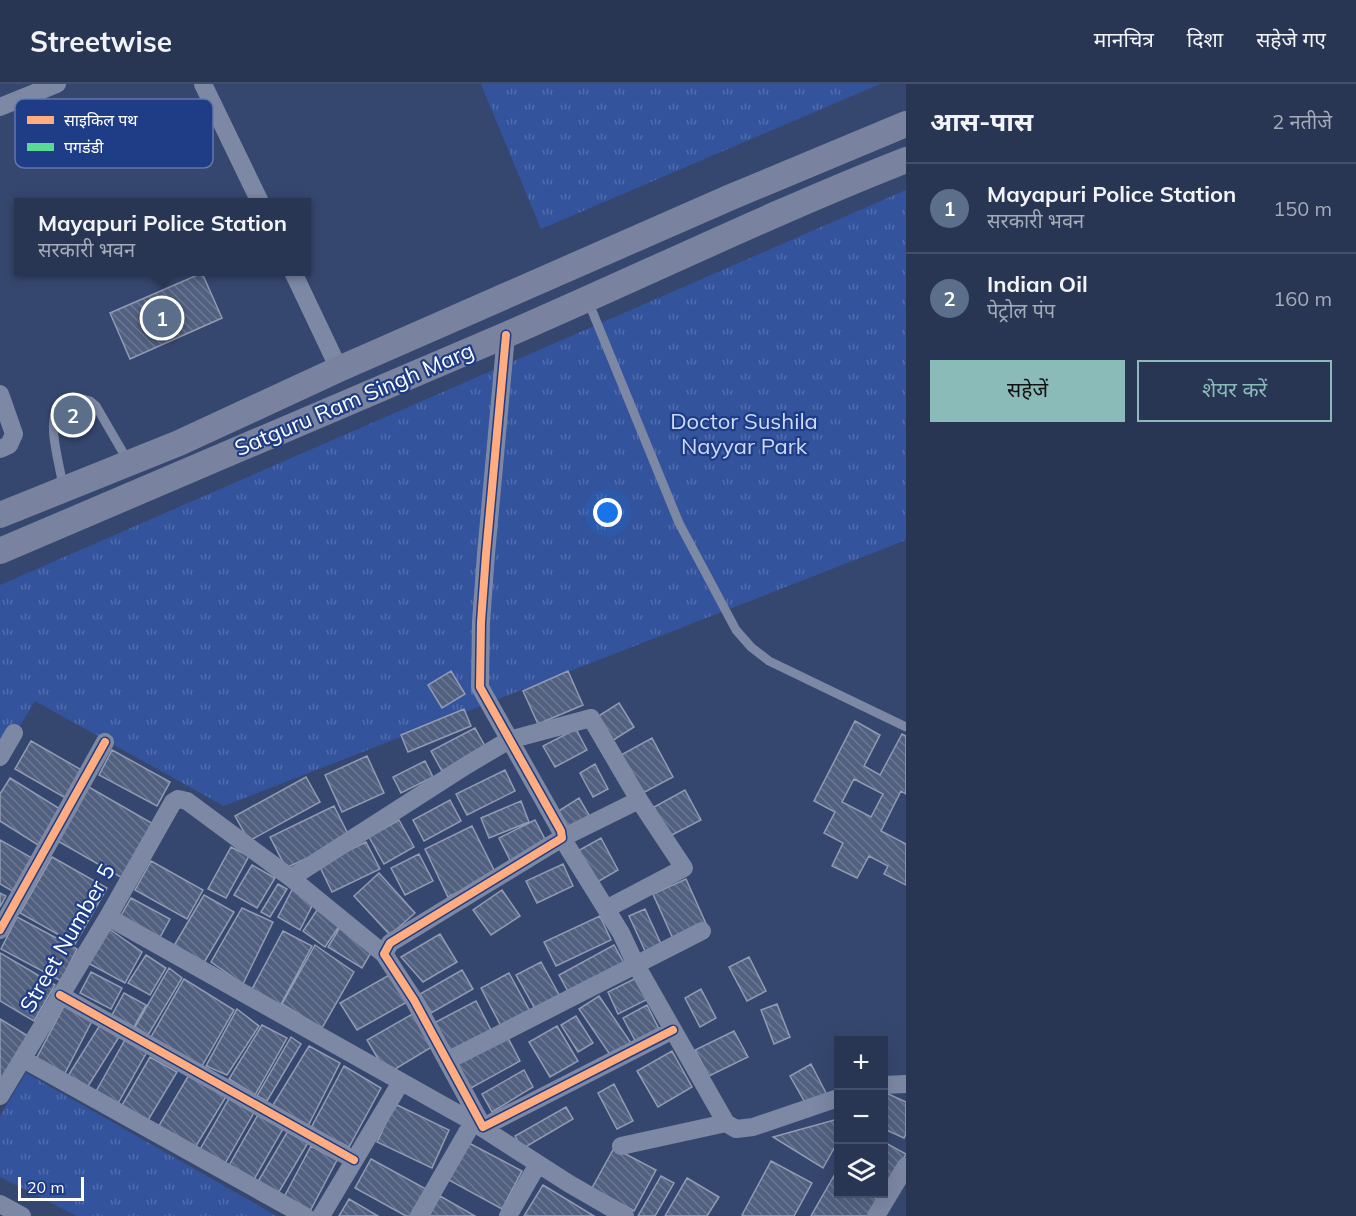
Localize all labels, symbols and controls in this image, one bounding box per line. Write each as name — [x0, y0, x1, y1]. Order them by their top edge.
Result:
text: Streetwise — [30, 24, 172, 59]
text: मानचित्र — [1094, 26, 1154, 52]
text: दिशा — [1187, 26, 1223, 52]
text: सहेजे गए — [1256, 26, 1326, 52]
legend — [15, 99, 213, 168]
text: आस-पास — [930, 105, 1033, 138]
text: 2 नतीजे — [1272, 109, 1332, 134]
text: साइकिल पथ — [64, 110, 138, 130]
text: पगडंडी — [64, 137, 104, 157]
text: Mayapuri Police Station — [987, 180, 1236, 208]
text: 1 — [944, 196, 956, 221]
text: 150 m — [1273, 196, 1332, 221]
popup — [14, 198, 311, 276]
text: सरकारी भवन — [987, 208, 1084, 233]
text: Mayapuri Police Station — [38, 209, 287, 237]
text: सरकारी भवन — [38, 237, 135, 262]
text: Indian Oil — [987, 270, 1088, 298]
text: 2 — [944, 286, 956, 311]
text: 160 m — [1273, 286, 1332, 311]
pin: 1 — [142, 296, 182, 340]
text: पेट्रोल पंप — [987, 298, 1055, 323]
street label: Satguru Ram Singh Marg — [230, 336, 478, 462]
button: सहेजें — [930, 360, 1125, 422]
button: शेयर करें — [1137, 360, 1332, 422]
pin: 2 — [54, 392, 92, 438]
park label: Doctor Sushila Nayyar Park — [670, 407, 818, 460]
your location — [593, 498, 622, 527]
street label: Street Number 5 — [13, 859, 121, 1017]
map controls — [834, 1036, 888, 1198]
button: + — [834, 1036, 888, 1090]
button: − — [834, 1090, 888, 1144]
button: layers — [834, 1144, 888, 1198]
scale bar — [18, 1174, 84, 1202]
text: 20 m — [27, 1177, 64, 1197]

